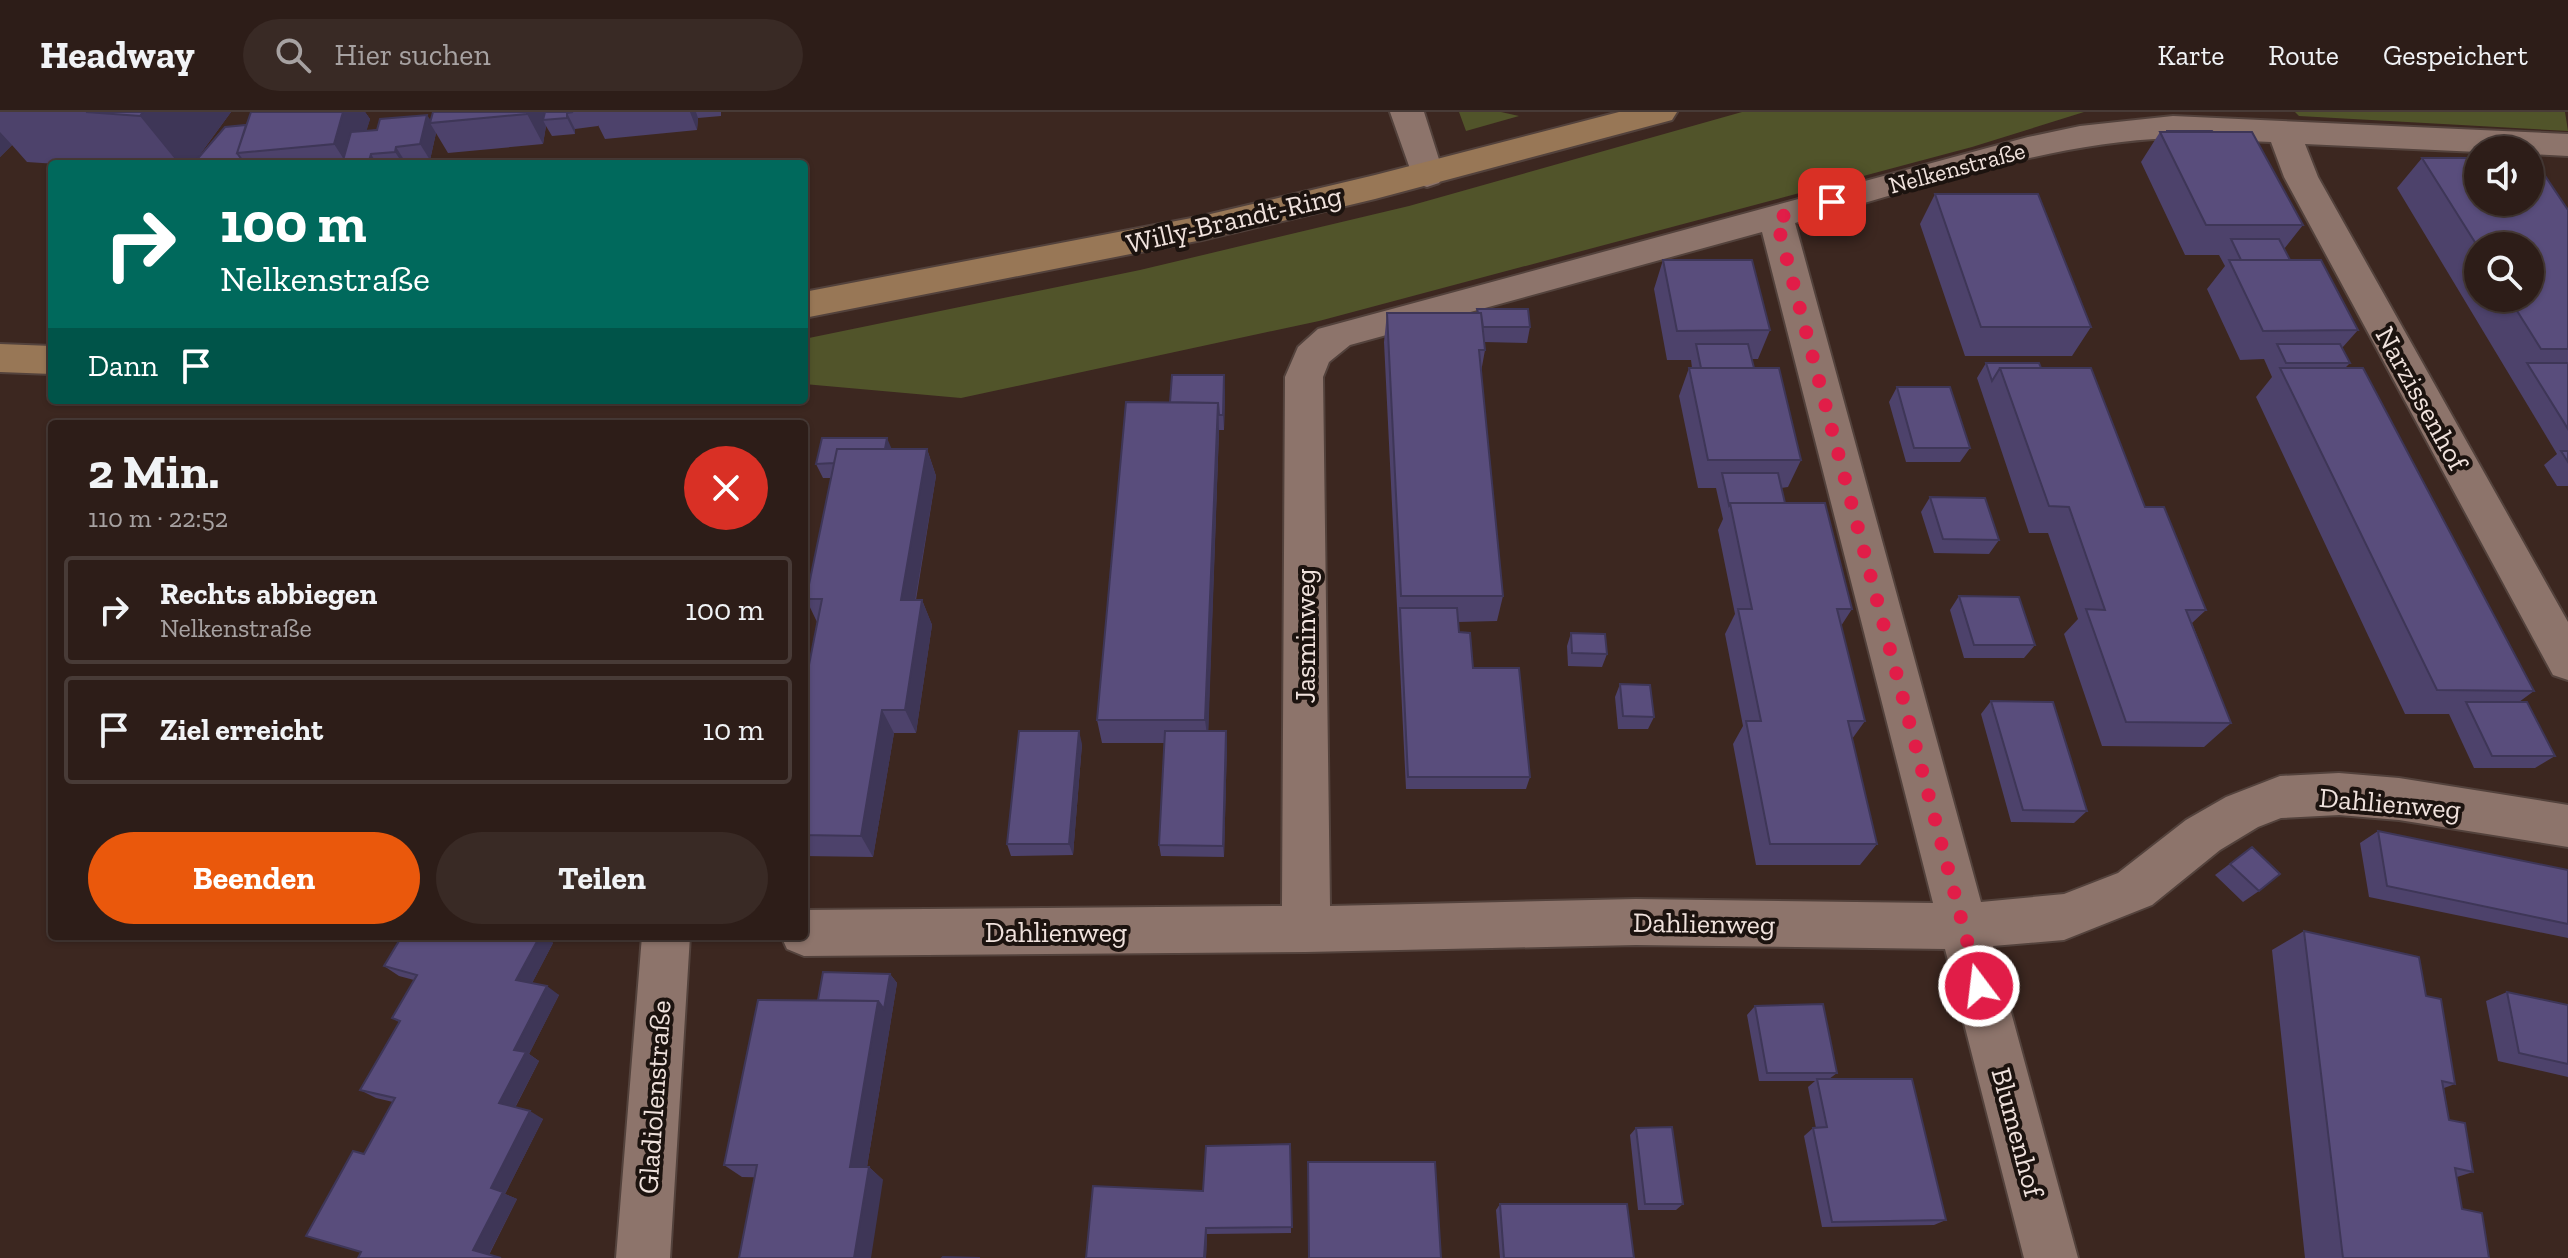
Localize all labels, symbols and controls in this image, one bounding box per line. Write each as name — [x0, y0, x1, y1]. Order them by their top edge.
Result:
search box — [243, 19, 803, 91]
text: Headway — [40, 32, 195, 78]
icon: search — [271, 33, 315, 77]
text: Hier suchen — [335, 37, 491, 73]
text: Karte — [2158, 39, 2224, 72]
text: Route — [2268, 39, 2339, 72]
text: Gespeichert — [2383, 39, 2528, 72]
street label: Nelkenstraße — [1886, 135, 2028, 200]
map controls — [2464, 136, 2544, 312]
button: sound — [2464, 136, 2544, 216]
pin — [1798, 168, 1866, 236]
street label: Willy-Brandt-Ring — [1123, 179, 1345, 260]
icon: arrive — [1810, 180, 1854, 224]
text: 100 m — [220, 189, 367, 256]
icon: right — [88, 192, 192, 296]
button: search — [2464, 232, 2544, 312]
text: Nelkenstraße — [220, 257, 430, 300]
street label: Narzissenhof — [2369, 321, 2475, 477]
icon: arrive — [174, 344, 218, 388]
text: Dann — [88, 348, 158, 384]
text: 2 Min. — [88, 443, 219, 500]
button: close — [684, 446, 768, 530]
text: 110 m · 22:52 — [88, 502, 228, 534]
street label: Jasminweg — [1289, 569, 1322, 703]
text: Rechts abbiegen — [160, 576, 377, 612]
icon: right — [92, 588, 136, 632]
text: 100 m — [685, 592, 764, 628]
text: Nelkenstraße — [160, 612, 312, 644]
icon: arrive — [92, 708, 136, 752]
text: Ziel erreicht — [160, 712, 323, 748]
text: 10 m — [702, 712, 764, 748]
street label: Dahlienweg — [2318, 781, 2462, 826]
button: Beenden — [88, 832, 420, 924]
button: Teilen — [436, 832, 768, 924]
street label: Dahlienweg — [1633, 906, 1775, 941]
street label: Dahlienweg — [985, 916, 1127, 949]
position arrow — [1937, 944, 2021, 1028]
street label: Gladiolenstraße — [631, 999, 678, 1195]
street label: Blumenhof — [1984, 1064, 2051, 1202]

